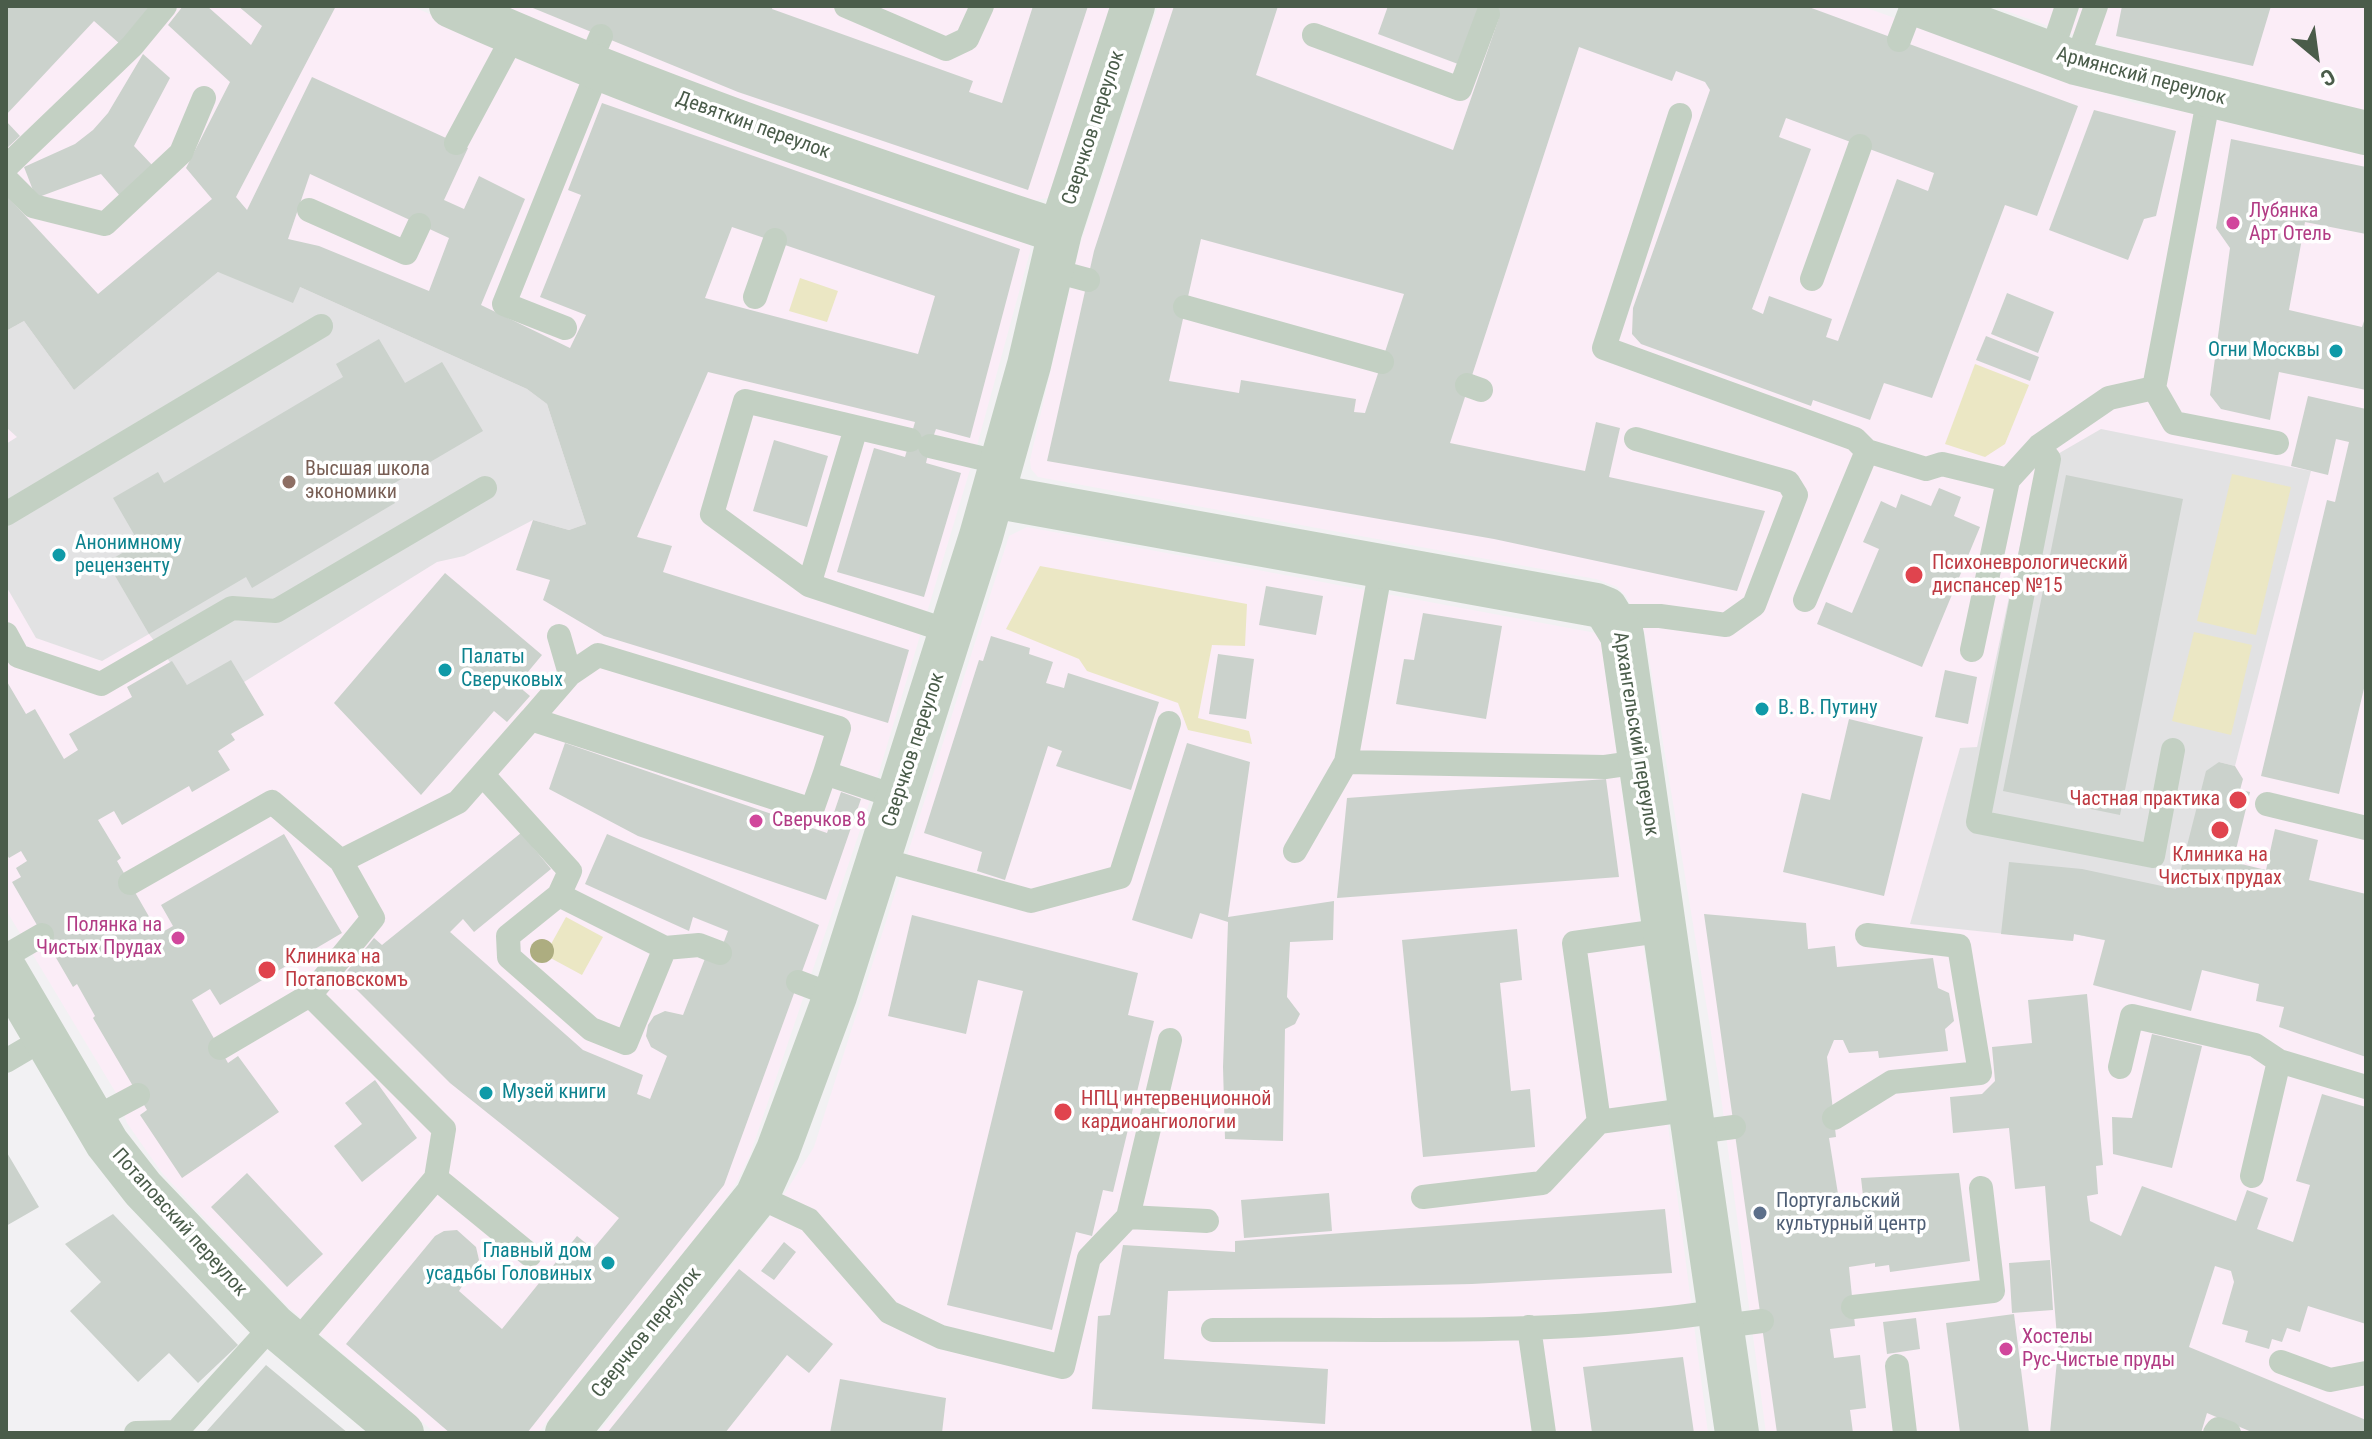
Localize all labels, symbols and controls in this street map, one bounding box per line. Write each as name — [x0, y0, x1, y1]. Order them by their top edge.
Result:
north arrow — [2276, 16, 2356, 96]
street label: Армянский переулок — [2054, 43, 2228, 111]
street label: Сверчков переулок — [1058, 48, 1130, 208]
text: С — [2316, 63, 2339, 91]
street label: Девяткин переулок — [673, 87, 833, 165]
place label: Лубянка Арт Отель — [2249, 200, 2332, 247]
marker: Лубянка Арт Отель — [2224, 214, 2242, 232]
place label: Огни Москвы — [2208, 339, 2320, 363]
marker: Огни Москвы — [2327, 342, 2345, 360]
place label: Высшая школа экономики — [305, 458, 430, 505]
marker: Высшая школа экономики — [280, 473, 298, 491]
place label: Анонимному рецензенту — [75, 532, 181, 579]
marker: Анонимному рецензенту — [50, 546, 68, 564]
place label: Психоневрологический диспансер №15 — [1932, 552, 2128, 599]
marker: Психоневрологический диспансер №15 — [1903, 564, 1925, 586]
street label: Архангельский переулок — [1607, 630, 1663, 838]
place label: Палаты Сверчковых — [461, 646, 563, 693]
marker: Палаты Сверчковых — [436, 661, 454, 679]
street label: Сверчков переулок — [878, 670, 950, 830]
place label: В. В. Путину — [1778, 697, 1878, 721]
marker: В. В. Путину — [1753, 700, 1771, 718]
place label: Частная практика — [2070, 788, 2220, 812]
marker: Частная практика — [2227, 789, 2249, 811]
place label: Сверчков 8 — [772, 809, 866, 833]
marker: Сверчков 8 — [747, 812, 765, 830]
marker: Клиника на Чистых прудах — [2209, 819, 2231, 841]
place label: Клиника на Чистых прудах — [2158, 844, 2282, 891]
place label: Полянка на Чистых Прудах — [36, 914, 162, 961]
marker: Полянка на Чистых Прудах — [169, 929, 187, 947]
place label: Клиника на Потаповскомъ — [285, 946, 408, 993]
marker: Клиника на Потаповскомъ — [256, 959, 278, 981]
place label: Музей книги — [502, 1081, 606, 1105]
marker: Музей книги — [477, 1084, 495, 1102]
place label: НПЦ интервенционной кардиоангиологии — [1081, 1088, 1271, 1135]
marker: НПЦ интервенционной кардиоангиологии — [1052, 1101, 1074, 1123]
street label: Потаповский переулок — [106, 1144, 252, 1302]
place label: Португальский культурный центр — [1776, 1190, 1926, 1237]
marker: Португальский культурный центр — [1751, 1204, 1769, 1222]
place label: Главный дом усадьбы Головиных — [426, 1240, 592, 1287]
marker: Главный дом усадьбы Головиных — [599, 1254, 617, 1272]
street label: Сверчков переулок — [587, 1263, 707, 1403]
place label: Хостелы Рус-Чистые пруды — [2022, 1326, 2175, 1373]
marker: Хостелы Рус-Чистые пруды — [1997, 1340, 2015, 1358]

